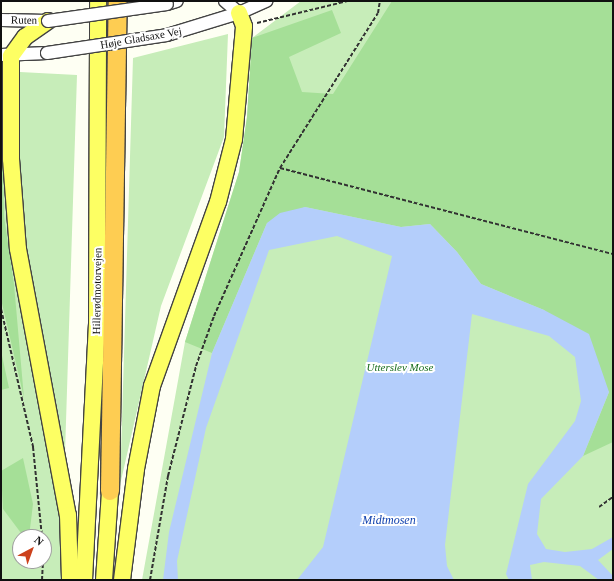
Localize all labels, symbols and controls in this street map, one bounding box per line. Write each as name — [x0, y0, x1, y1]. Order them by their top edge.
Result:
street label: Ruten — [11, 13, 37, 27]
street label: Høje Gladsaxe Vej — [99, 24, 183, 52]
street label: Hillerødmotorvejen — [90, 248, 104, 334]
park label: Utterslev Mose — [367, 360, 433, 374]
water label: Midtmosen — [362, 514, 416, 528]
north arrow — [12, 529, 52, 569]
text: N — [32, 534, 46, 548]

